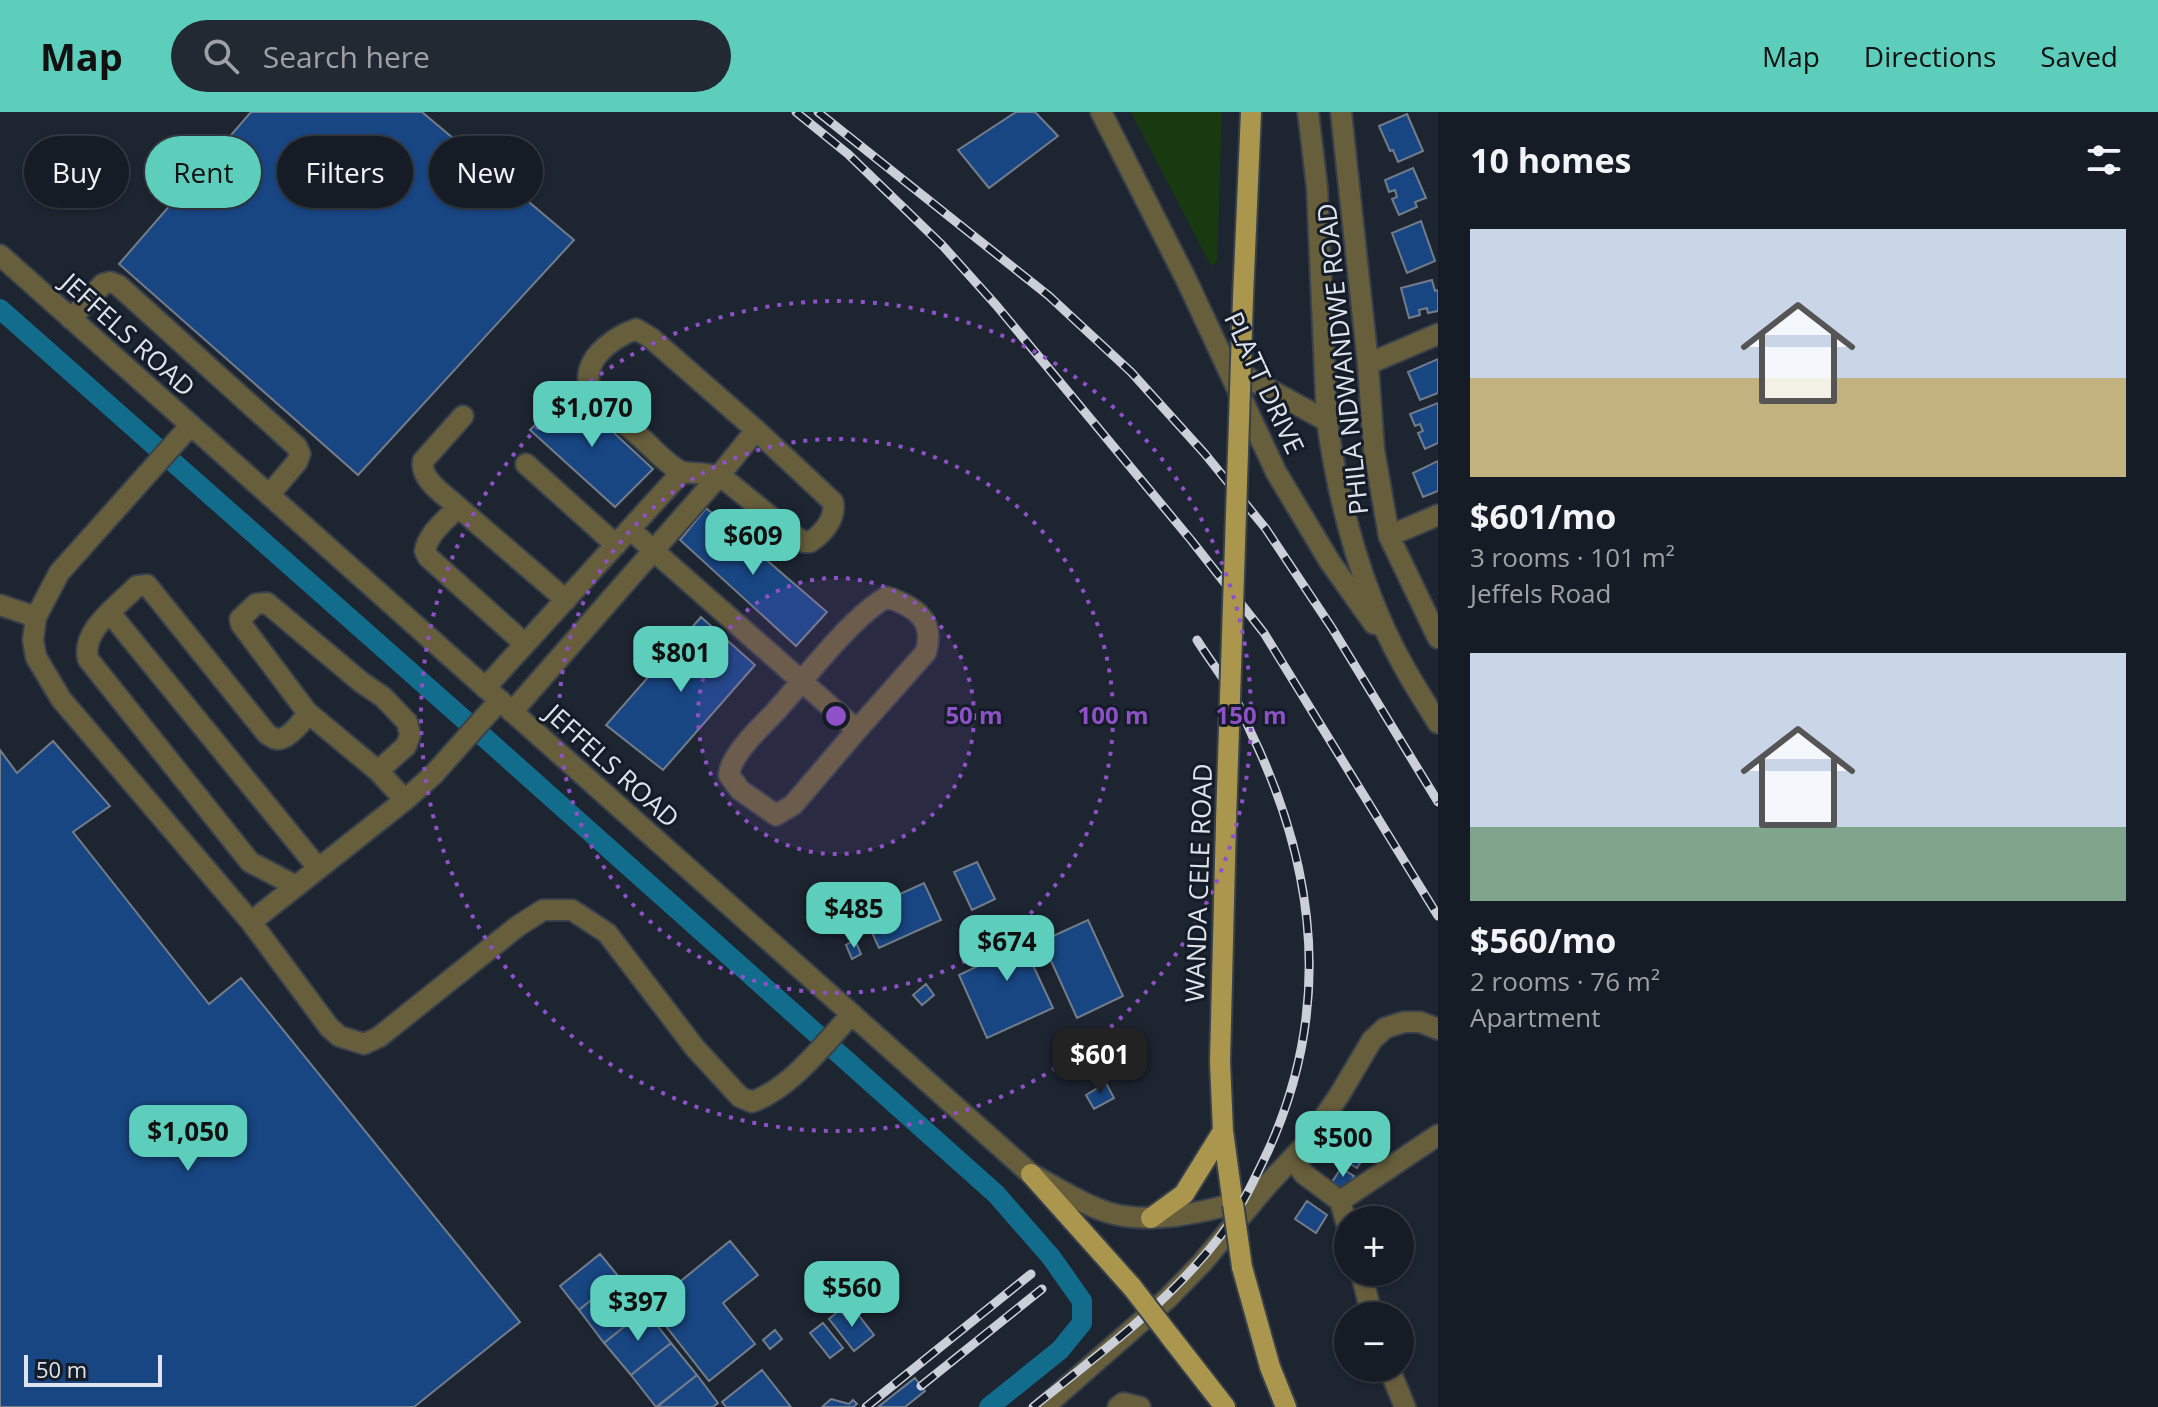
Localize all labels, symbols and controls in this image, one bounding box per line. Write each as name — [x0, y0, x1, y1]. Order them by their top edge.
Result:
search box — [171, 20, 731, 92]
text: Map — [40, 30, 123, 82]
icon: search — [199, 34, 243, 78]
text: Search here — [263, 36, 430, 77]
text: Map — [1762, 37, 1820, 75]
text: Directions — [1864, 37, 1996, 75]
text: Saved — [2040, 37, 2118, 75]
chip: Buy — [24, 136, 129, 208]
chip: Rent — [145, 136, 261, 208]
chip: Filters — [277, 136, 413, 208]
chip: New — [429, 136, 543, 208]
text: 10 homes — [1470, 137, 1631, 183]
icon: filters — [2082, 138, 2126, 182]
street label: PHILA NDWANDWE ROAD — [1308, 202, 1376, 517]
street label: JEFFELS ROAD — [52, 262, 203, 404]
icon: home — [1726, 281, 1870, 425]
street label: PLATT DRIVE — [1216, 306, 1314, 460]
pin: $1,070 — [527, 381, 657, 449]
text: $1,070 — [551, 389, 633, 425]
text: $601/mo — [1470, 493, 1616, 539]
pin: $609 — [706, 509, 800, 577]
text: $609 — [723, 517, 783, 553]
text: 3 rooms · 101 m² — [1470, 539, 1675, 575]
text: Jeffels Road — [1470, 575, 1611, 611]
pin: $801 — [634, 626, 728, 694]
text: $801 — [651, 634, 711, 670]
street label: JEFFELS ROAD — [536, 693, 687, 835]
text: 50 m — [945, 698, 1003, 731]
text: 100 m — [1078, 698, 1148, 731]
text: 150 m — [1216, 698, 1286, 731]
centre of rings — [822, 702, 850, 730]
icon: home — [1726, 705, 1870, 849]
street label: WANDA CELE ROAD — [1176, 763, 1220, 1003]
pin: $485 — [807, 882, 901, 950]
text: $485 — [824, 890, 884, 926]
pin: $674 — [960, 915, 1054, 983]
text: $560/mo — [1470, 917, 1616, 963]
text: $674 — [977, 923, 1037, 959]
text: 2 rooms · 76 m² — [1470, 963, 1660, 999]
text: Apartment — [1470, 999, 1601, 1035]
pin: $601 — [1053, 1028, 1147, 1096]
text: $601 — [1070, 1036, 1130, 1072]
pin: $1,050 — [123, 1105, 253, 1173]
pin: $500 — [1296, 1111, 1390, 1179]
text: $1,050 — [147, 1113, 229, 1149]
text: $500 — [1313, 1119, 1373, 1155]
map controls — [1334, 1206, 1414, 1382]
button: + — [1334, 1206, 1414, 1286]
pin: $560 — [805, 1261, 899, 1329]
text: $560 — [822, 1269, 882, 1305]
pin: $397 — [591, 1275, 685, 1343]
text: $397 — [608, 1283, 668, 1319]
button: − — [1334, 1302, 1414, 1382]
scale bar — [24, 1351, 162, 1387]
text: 50 m — [36, 1354, 87, 1384]

